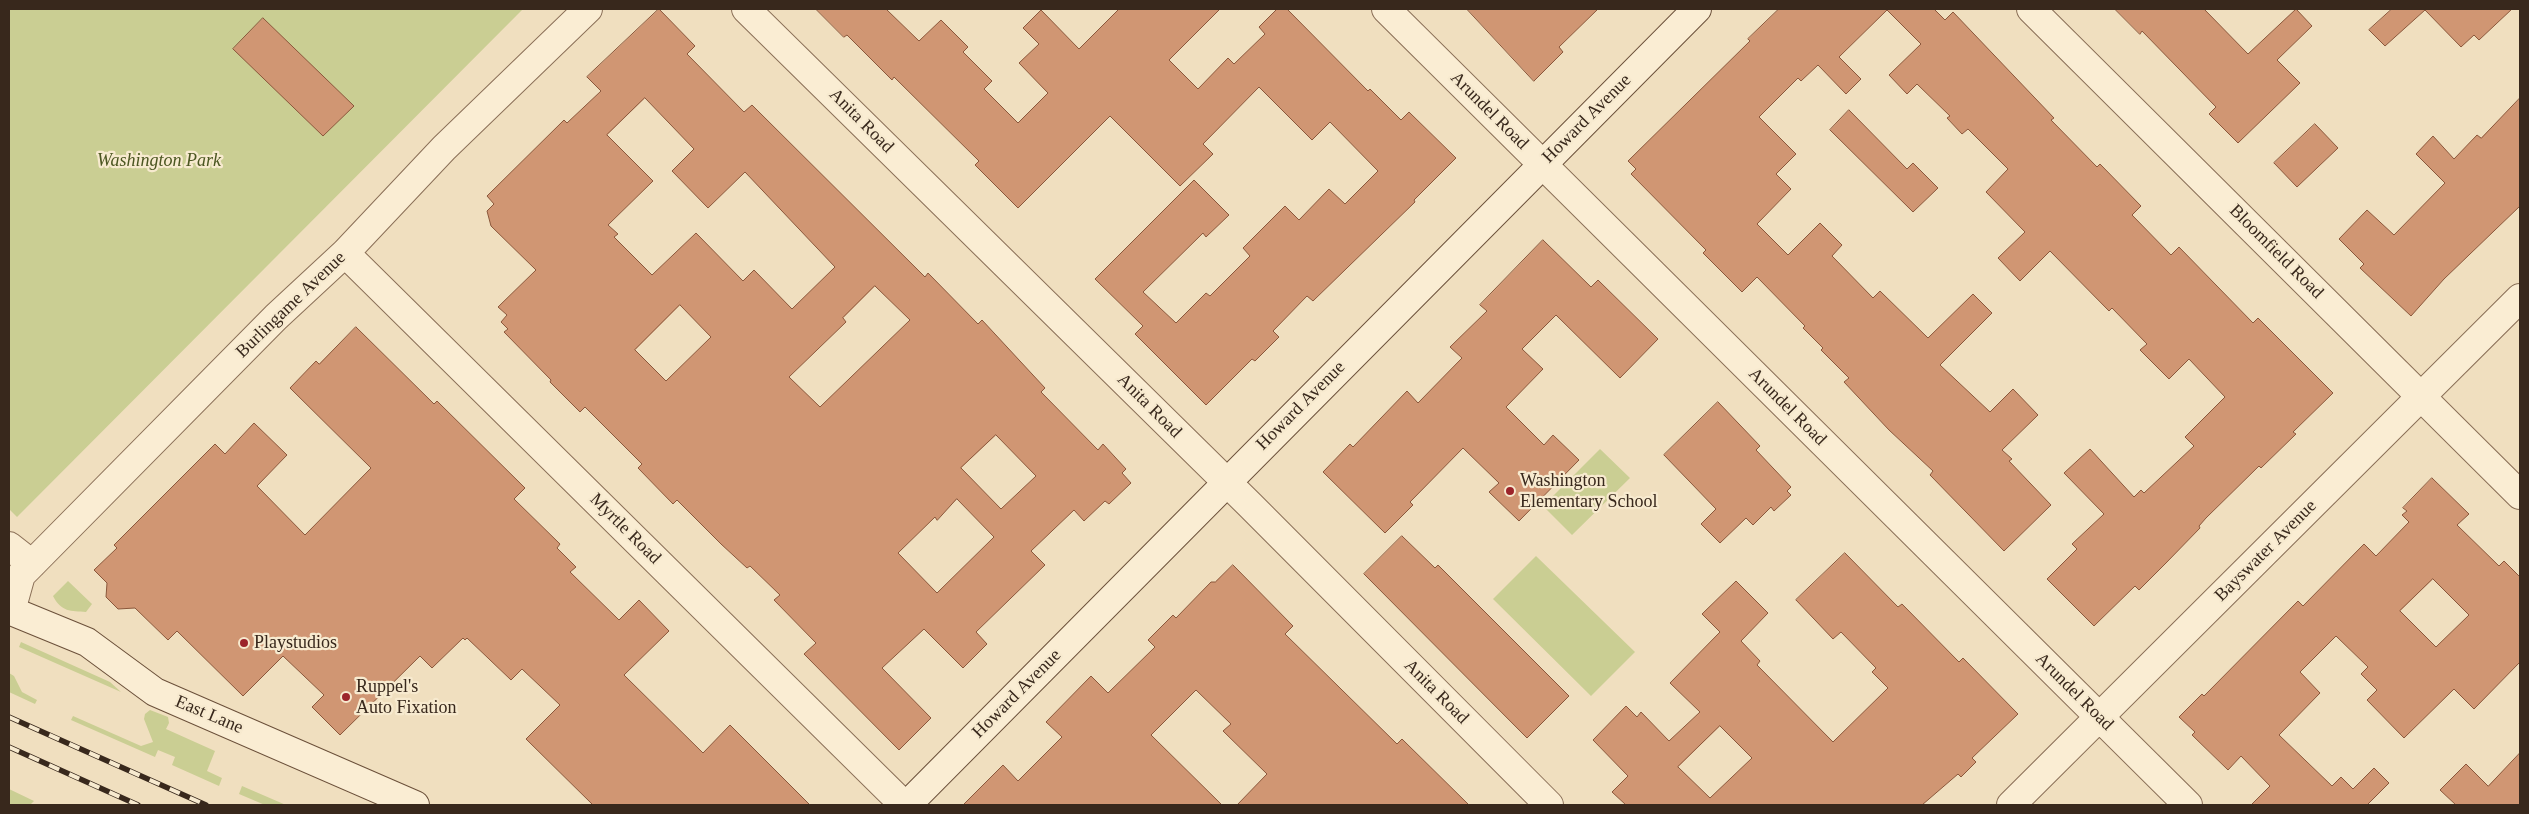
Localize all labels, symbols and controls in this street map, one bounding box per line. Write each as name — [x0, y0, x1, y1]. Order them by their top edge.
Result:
street label: Arundel Road — [1445, 67, 1533, 155]
street label: Howard Avenue — [1538, 70, 1636, 168]
street label: Anita Road — [824, 84, 898, 158]
park label: Washington Park — [97, 150, 221, 172]
street label: Bloomfield Road — [2224, 200, 2328, 304]
street label: Burlingame Avenue — [232, 247, 350, 363]
street label: Howard Avenue — [1252, 357, 1350, 455]
street label: Arundel Road — [1743, 363, 1831, 451]
street label: Anita Road — [1112, 369, 1186, 443]
place label: Washington Elementary School — [1520, 470, 1657, 512]
marker: Washington Elementary School — [1504, 485, 1516, 497]
street label: Myrtle Road — [585, 489, 665, 569]
street label: Bayswater Avenue — [2211, 496, 2321, 606]
place label: Playstudios — [254, 632, 337, 654]
marker: Playstudios — [238, 637, 250, 649]
street label: Howard Avenue — [968, 645, 1066, 743]
street label: Arundel Road — [2030, 648, 2118, 736]
street label: Anita Road — [1399, 655, 1473, 729]
place label: Ruppel's Auto Fixation — [356, 676, 457, 719]
street label: East Lane — [172, 691, 246, 739]
marker: Ruppel's Auto Fixation — [340, 691, 352, 703]

